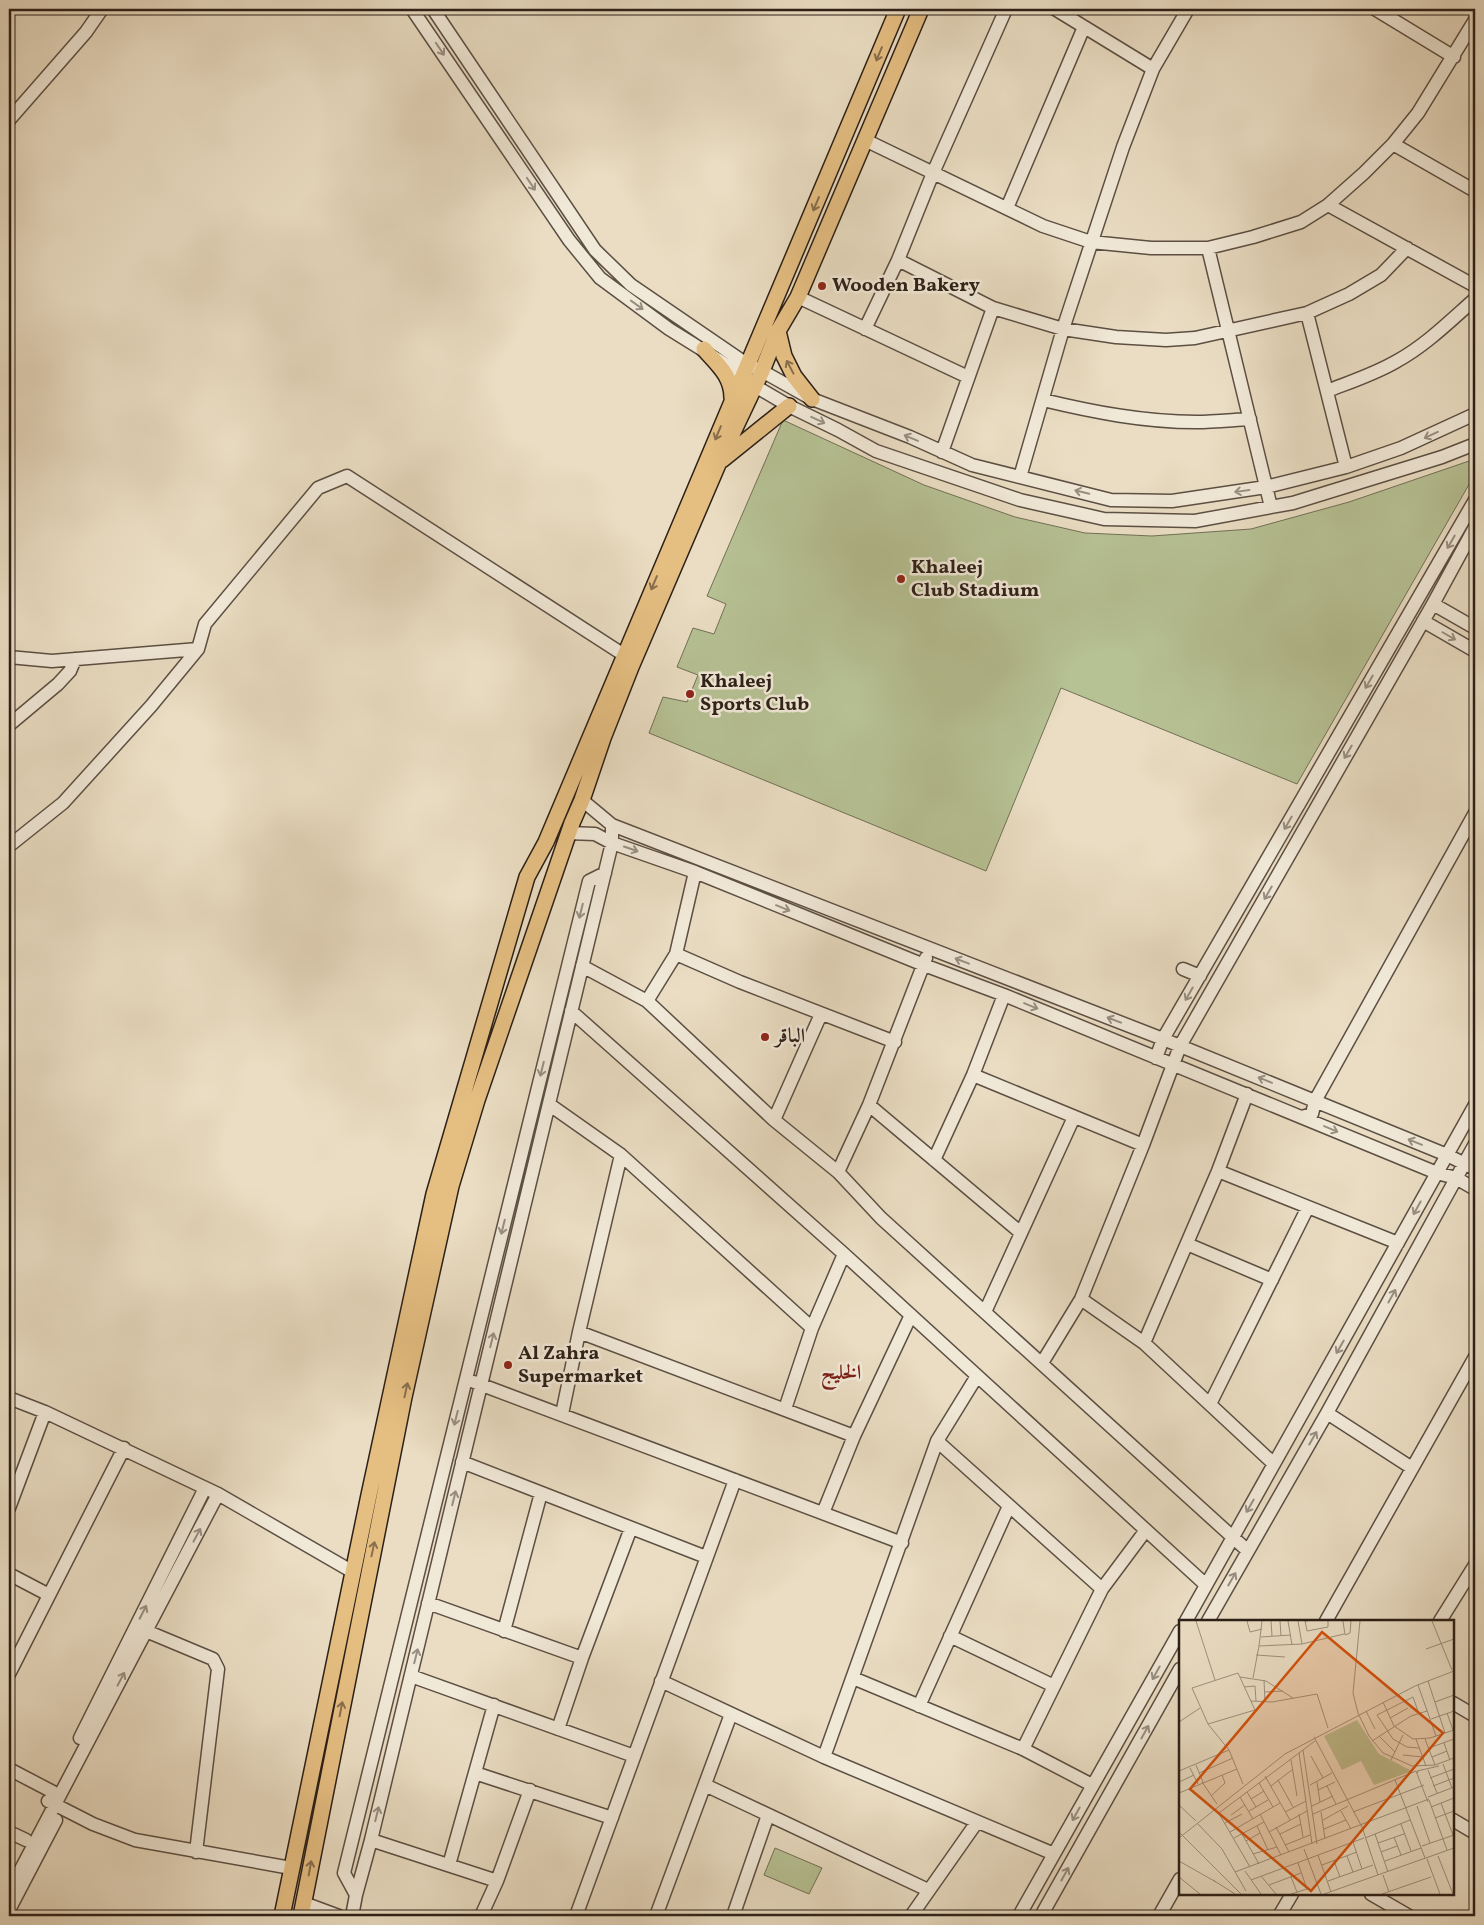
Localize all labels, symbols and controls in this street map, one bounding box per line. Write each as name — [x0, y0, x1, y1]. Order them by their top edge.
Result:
one-way arrow — [435, 42, 445, 56]
one-way arrow — [873, 46, 883, 61]
one-way arrow — [526, 176, 536, 190]
one-way arrow — [810, 196, 819, 211]
place label: Wooden Bakery — [832, 272, 980, 300]
marker: Wooden Bakery — [816, 280, 828, 292]
one-way arrow — [630, 300, 644, 310]
one-way arrow — [785, 360, 795, 375]
one-way arrow — [810, 415, 825, 425]
one-way arrow — [712, 426, 721, 441]
one-way arrow — [1424, 430, 1439, 440]
one-way arrow — [904, 432, 919, 442]
one-way arrow — [1235, 486, 1251, 496]
one-way arrow — [1074, 487, 1090, 497]
one-way arrow — [1445, 534, 1455, 548]
place label: Khaleej Club Stadium — [911, 554, 1039, 605]
marker: Khaleej Club Stadium — [895, 573, 907, 585]
one-way arrow — [649, 575, 658, 590]
one-way arrow — [1442, 631, 1457, 641]
place label: Khaleej Sports Club — [700, 668, 809, 719]
one-way arrow — [1364, 675, 1374, 689]
marker: Khaleej Sports Club — [684, 688, 696, 700]
one-way arrow — [1343, 744, 1353, 759]
one-way arrow — [1283, 815, 1292, 830]
one-way arrow — [623, 845, 639, 855]
one-way arrow — [1262, 885, 1272, 900]
one-way arrow — [576, 903, 586, 919]
one-way arrow — [775, 904, 790, 913]
one-way arrow — [955, 956, 970, 965]
one-way arrow — [1184, 986, 1194, 1001]
one-way arrow — [1023, 1002, 1038, 1012]
one-way arrow — [1107, 1015, 1122, 1024]
place label: الباقر — [773, 1023, 805, 1051]
marker: الباقر — [759, 1031, 771, 1043]
one-way arrow — [537, 1060, 546, 1076]
one-way arrow — [1258, 1075, 1273, 1085]
one-way arrow — [1324, 1126, 1339, 1135]
one-way arrow — [1408, 1137, 1423, 1146]
one-way arrow — [1412, 1201, 1422, 1216]
one-way arrow — [498, 1218, 507, 1234]
one-way arrow — [1387, 1289, 1397, 1304]
one-way arrow — [488, 1333, 497, 1349]
one-way arrow — [1335, 1339, 1345, 1354]
place label: Al Zahra Supermarket — [518, 1340, 643, 1391]
marker: Al Zahra Supermarket — [502, 1359, 514, 1371]
district label: الخليج — [821, 1359, 861, 1391]
one-way arrow — [401, 1383, 411, 1399]
one-way arrow — [451, 1410, 460, 1426]
one-way arrow — [1308, 1431, 1318, 1446]
one-way arrow — [450, 1490, 459, 1506]
one-way arrow — [1245, 1498, 1254, 1513]
one-way arrow — [192, 1528, 202, 1543]
one-way arrow — [368, 1542, 378, 1558]
one-way arrow — [1227, 1572, 1237, 1587]
one-way arrow — [139, 1605, 148, 1620]
inset map — [1179, 1620, 1454, 1895]
one-way arrow — [411, 1648, 421, 1664]
one-way arrow — [1151, 1666, 1161, 1680]
one-way arrow — [116, 1671, 126, 1686]
one-way arrow — [337, 1701, 347, 1717]
one-way arrow — [1140, 1725, 1150, 1740]
one-way arrow — [373, 1806, 382, 1822]
one-way arrow — [1071, 1807, 1081, 1822]
one-way arrow — [306, 1861, 315, 1877]
one-way arrow — [1060, 1866, 1070, 1881]

